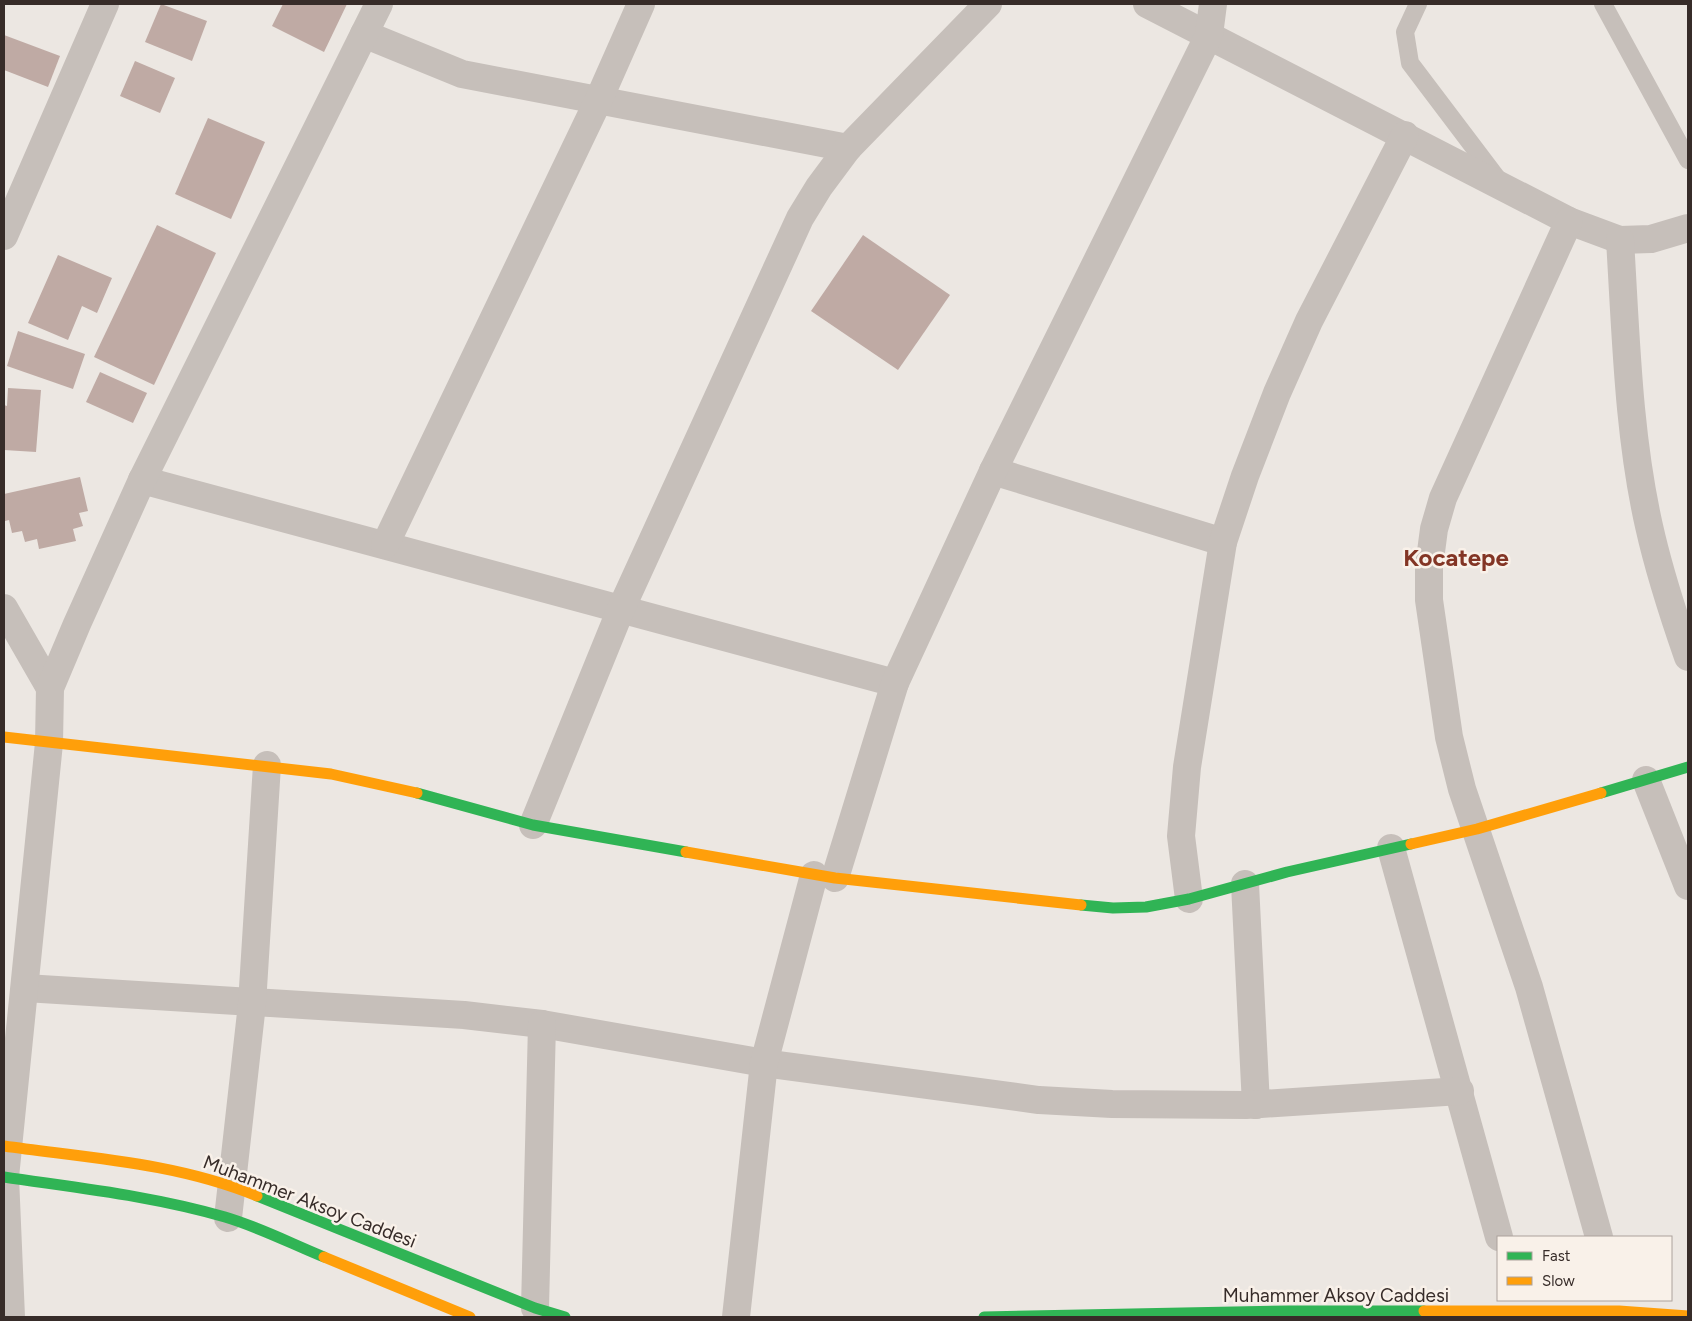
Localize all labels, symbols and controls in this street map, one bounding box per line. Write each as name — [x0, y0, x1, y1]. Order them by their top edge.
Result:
district label: Kocatepe — [1403, 543, 1509, 572]
street label: Muhammer Aksoy Caddesi — [200, 1150, 420, 1253]
legend — [1497, 1236, 1672, 1301]
text: Fast — [1542, 1247, 1571, 1265]
text: Slow — [1542, 1272, 1575, 1290]
street label: Muhammer Aksoy Caddesi — [1223, 1284, 1449, 1307]

